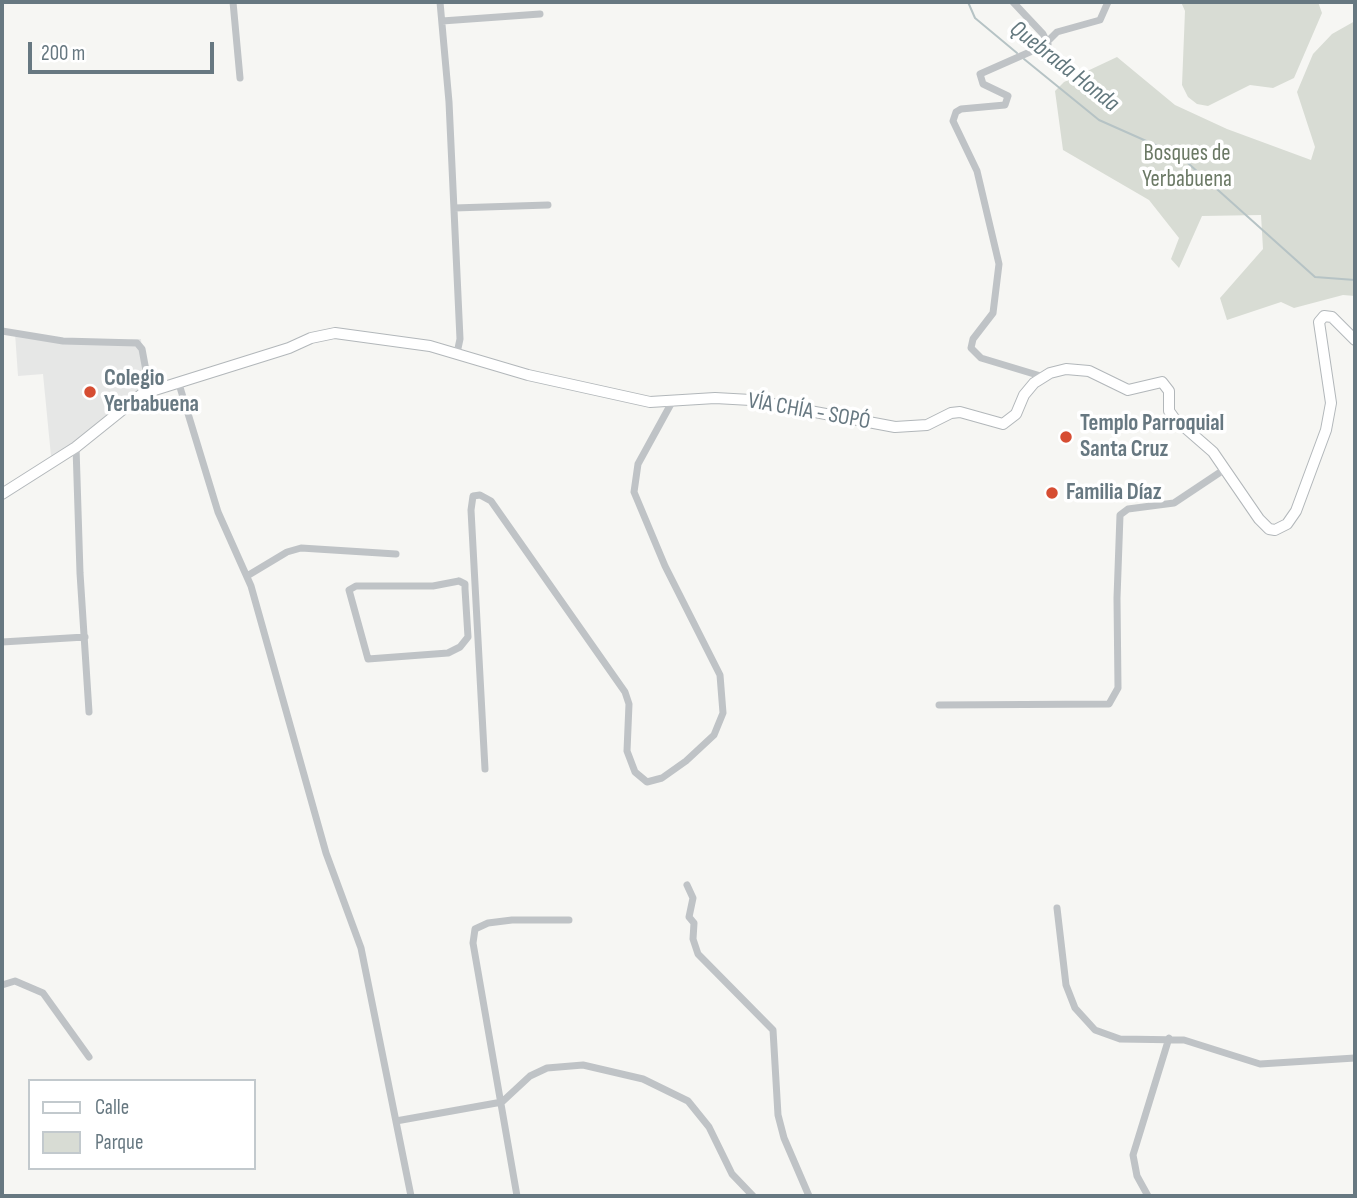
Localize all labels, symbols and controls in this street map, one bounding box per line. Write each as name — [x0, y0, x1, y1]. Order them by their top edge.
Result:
water label: Quebrada Honda — [1003, 15, 1125, 119]
scale bar — [32, 28, 217, 72]
text: 200 m — [41, 41, 85, 66]
park label: Bosques de Yerbabuena — [1142, 140, 1232, 194]
place label: Colegio Yerbabuena — [104, 365, 199, 419]
marker: Colegio Yerbabuena — [82, 384, 98, 400]
street label: VÍA CHÍA - SOPÓ — [746, 388, 872, 436]
place label: Templo Parroquial Santa Cruz — [1080, 410, 1224, 464]
marker: Templo Parroquial Santa Cruz — [1058, 429, 1074, 445]
place label: Familia Díaz — [1066, 479, 1162, 507]
marker: Familia Díaz — [1044, 485, 1060, 501]
legend — [28, 1079, 256, 1170]
text: Calle — [95, 1095, 129, 1120]
text: Parque — [95, 1130, 143, 1155]

